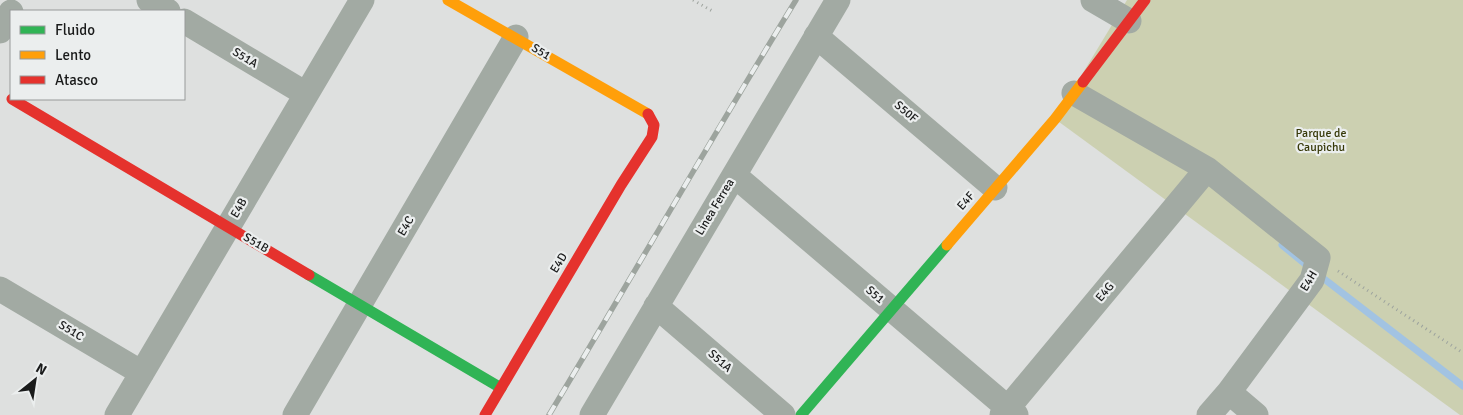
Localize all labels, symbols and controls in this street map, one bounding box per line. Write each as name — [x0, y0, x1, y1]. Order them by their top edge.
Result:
legend — [10, 10, 185, 100]
text: Fluido — [55, 21, 95, 39]
street label: S51 — [529, 41, 553, 63]
street label: S51A — [230, 45, 261, 72]
text: Lento — [55, 46, 91, 64]
text: Atasco — [55, 71, 98, 89]
street label: S50F — [891, 98, 921, 126]
park label: Parque de Caupichu — [1296, 126, 1346, 155]
street label: Linea Ferrea — [692, 176, 738, 238]
street label: E4F — [954, 189, 978, 213]
street label: E4B — [227, 195, 251, 221]
street label: E4C — [394, 213, 418, 239]
street label: S51B — [241, 230, 271, 256]
street label: E4D — [547, 250, 571, 276]
street label: E4H — [1297, 268, 1321, 294]
street label: E4G — [1093, 279, 1117, 305]
street label: S51 — [863, 283, 887, 307]
street label: S51C — [56, 318, 86, 344]
street label: S51A — [705, 346, 736, 376]
north arrow — [10, 355, 60, 405]
text: N — [33, 359, 50, 379]

